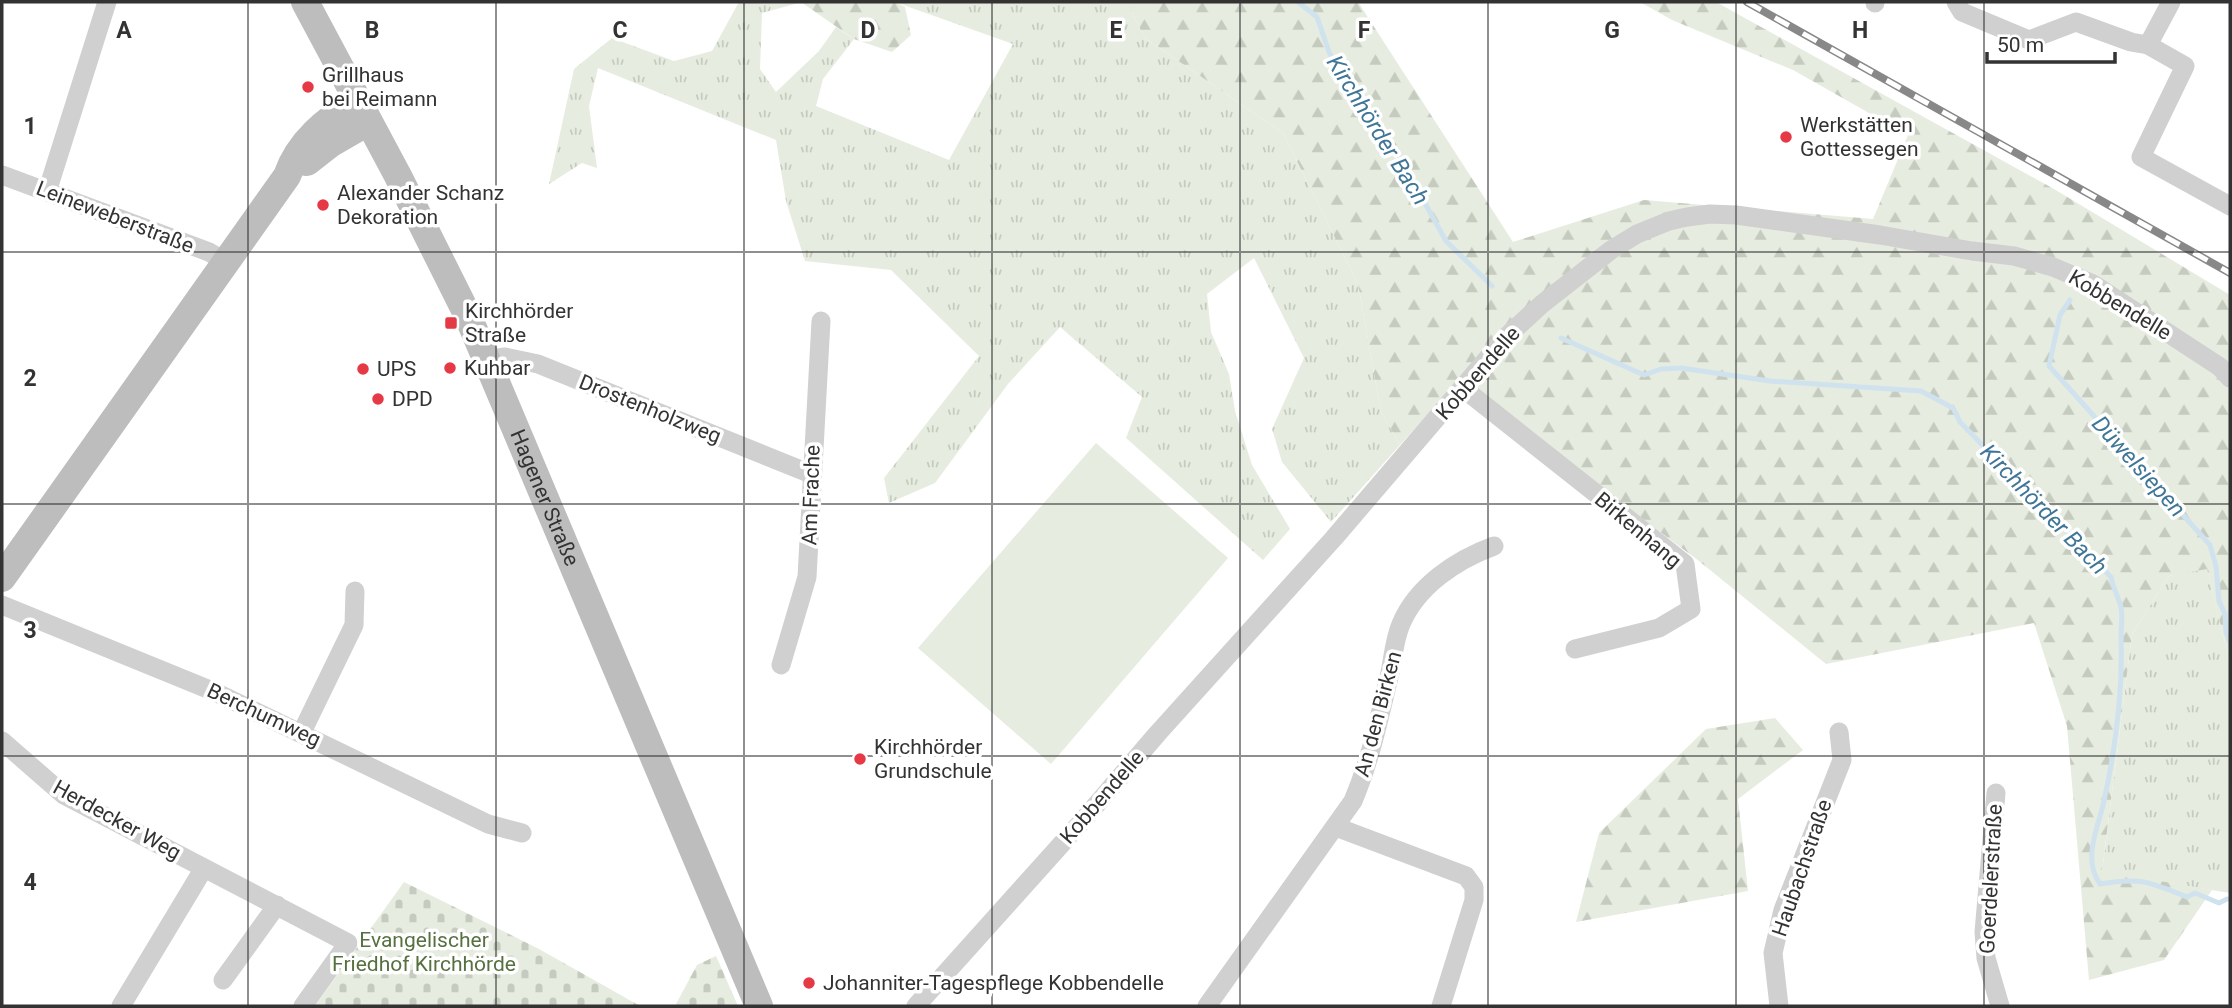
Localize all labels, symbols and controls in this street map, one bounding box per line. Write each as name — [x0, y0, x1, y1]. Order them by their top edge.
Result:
text: A — [116, 17, 132, 44]
text: B — [365, 17, 379, 44]
text: C — [612, 17, 628, 44]
text: D — [861, 17, 875, 44]
text: E — [1110, 17, 1123, 44]
text: F — [1358, 17, 1371, 44]
text: G — [1604, 17, 1620, 44]
text: H — [1852, 17, 1868, 44]
scale bar — [1987, 21, 2115, 65]
text: 50 m — [1997, 33, 2044, 57]
water label: Kirchhörder Bach — [1321, 51, 1434, 210]
place label: Grillhaus bei Reimann — [322, 63, 437, 111]
marker: Grillhaus bei Reimann — [300, 79, 316, 95]
text: 1 — [23, 113, 37, 140]
place label: Werkstätten Gottessegen — [1800, 113, 1919, 161]
marker: Werkstätten Gottessegen — [1778, 129, 1794, 145]
street label: Leineweberstraße — [33, 176, 197, 258]
place label: Alexander Schanz Dekoration — [337, 181, 504, 229]
marker: Alexander Schanz Dekoration — [315, 197, 331, 213]
street label: Kobbendelle — [2064, 265, 2176, 345]
place label: Kirchhörder Straße — [465, 299, 573, 347]
marker: Kirchhörder Straße — [443, 315, 459, 331]
street label: Kobbendelle — [1431, 322, 1525, 424]
place label: Kuhbar — [464, 356, 530, 380]
place label: UPS — [377, 357, 416, 381]
marker: Kuhbar — [442, 360, 458, 376]
marker: UPS — [355, 361, 371, 377]
text: 2 — [23, 365, 37, 392]
street label: Drostenholzweg — [576, 370, 724, 448]
place label: DPD — [392, 387, 433, 411]
marker: DPD — [370, 391, 386, 407]
water label: Düwelsiepen — [2086, 410, 2191, 522]
street label: Hagener Straße — [505, 426, 584, 569]
water label: Kirchhörder Bach — [1975, 439, 2113, 580]
street label: Am Frache — [797, 444, 825, 546]
street label: Birkenhang — [1590, 487, 1686, 573]
text: 3 — [23, 617, 37, 644]
street label: An den Birken — [1350, 649, 1406, 779]
street label: Berchumweg — [203, 678, 325, 752]
place label: Kirchhörder Grundschule — [874, 735, 992, 783]
street label: Kobbendelle — [1055, 746, 1149, 848]
marker: Kirchhörder Grundschule — [852, 751, 868, 767]
street label: Herdecker Weg — [49, 775, 185, 865]
street label: Haubachstraße — [1767, 796, 1837, 940]
street label: Goerdelerstraße — [1975, 803, 2007, 955]
text: 4 — [23, 869, 37, 896]
park label: Evangelischer Friedhof Kirchhörde — [332, 928, 516, 976]
place label: Johanniter-Tagespflege Kobbendelle — [823, 971, 1164, 995]
marker: Johanniter-Tagespflege Kobbendelle — [801, 975, 817, 991]

